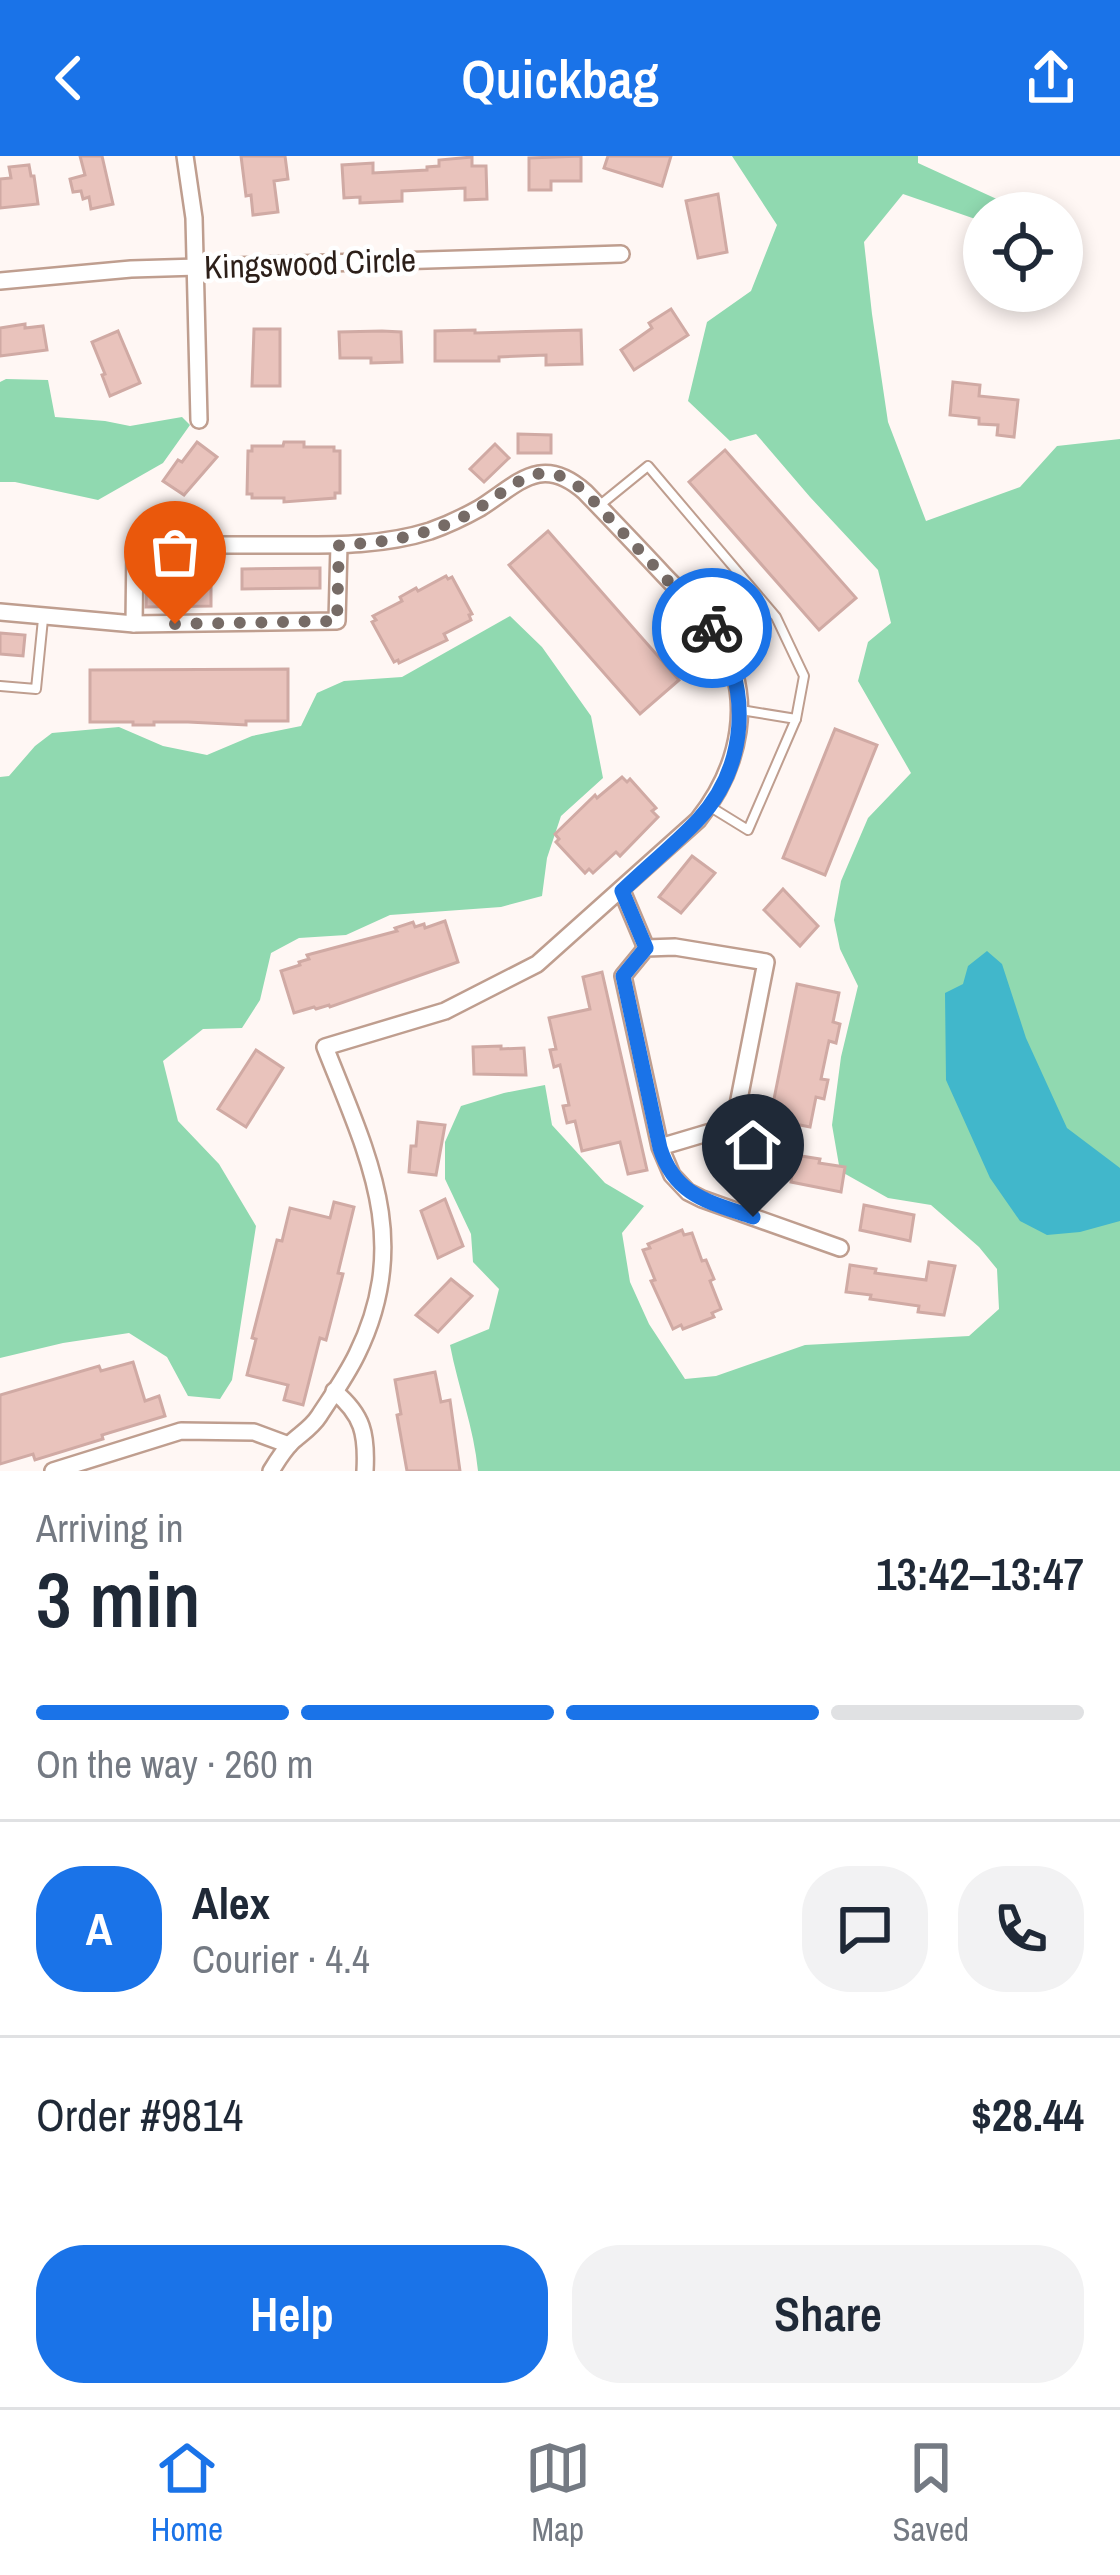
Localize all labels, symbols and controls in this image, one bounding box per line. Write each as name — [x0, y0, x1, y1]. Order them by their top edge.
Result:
text: Quickbag — [461, 42, 659, 115]
icon: back — [36, 45, 102, 111]
icon: share — [1018, 45, 1084, 111]
map controls — [963, 192, 1083, 312]
button: locate — [963, 192, 1083, 312]
street label: Kingswood Circle — [203, 237, 417, 289]
pin — [124, 501, 226, 624]
icon: bag — [142, 519, 208, 585]
courier — [652, 568, 772, 688]
icon: bike — [679, 595, 745, 661]
pin — [702, 1094, 804, 1217]
icon: home — [720, 1112, 786, 1178]
text: Arriving in — [36, 1502, 184, 1554]
text: 13:42–13:47 — [876, 1543, 1084, 1604]
text: 3 min — [36, 1546, 201, 1651]
text: On the way · 260 m — [36, 1738, 313, 1790]
button: chat — [802, 1866, 928, 1992]
button: phone — [958, 1866, 1084, 1992]
text: Alex — [192, 1872, 270, 1933]
text: A — [86, 1898, 112, 1959]
text: Courier · 4.4 — [192, 1933, 370, 1985]
text: Order #9814 — [36, 2084, 243, 2145]
text: $28.44 — [971, 2084, 1084, 2145]
button: Help — [36, 2245, 548, 2383]
button: Share — [572, 2245, 1084, 2383]
tab: Home — [151, 2435, 223, 2551]
tab: Map — [525, 2435, 591, 2551]
tab: Saved — [892, 2435, 969, 2551]

